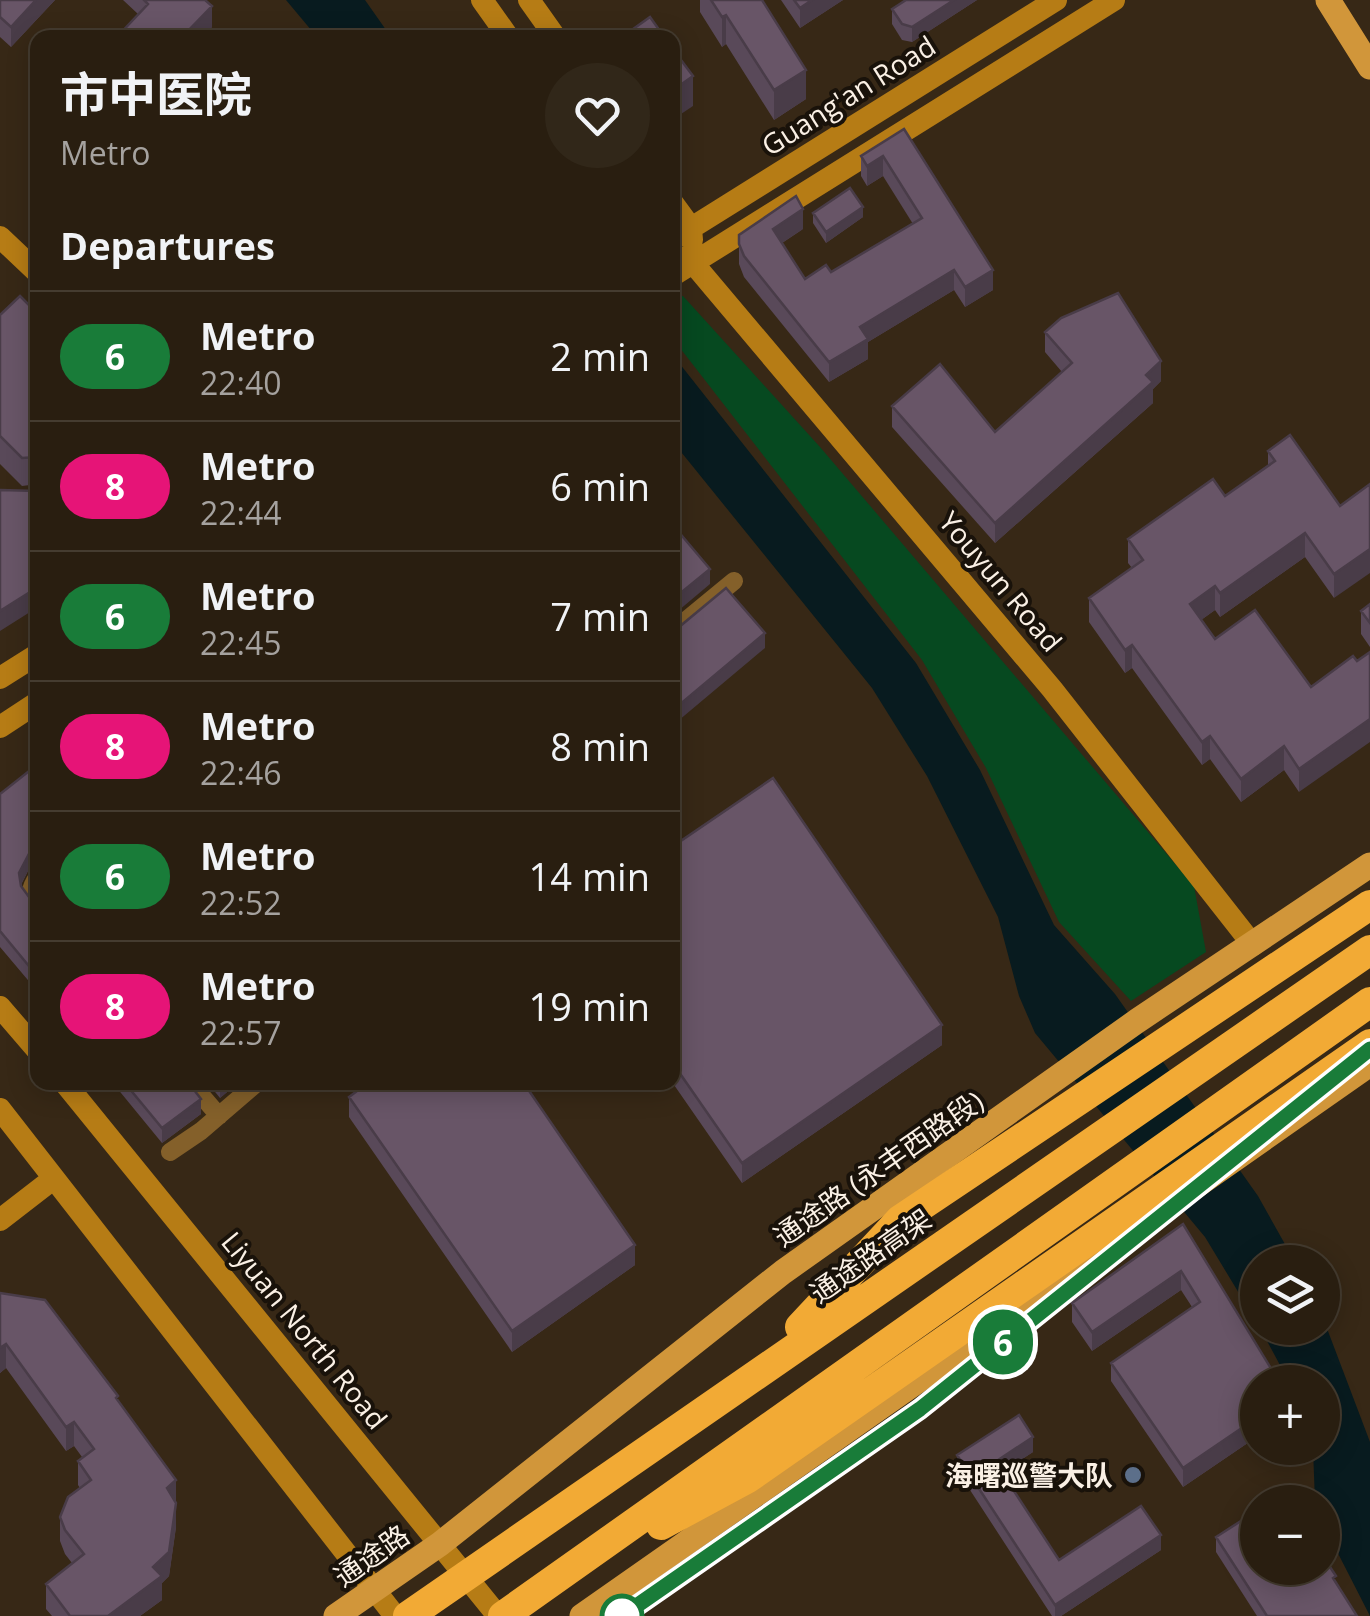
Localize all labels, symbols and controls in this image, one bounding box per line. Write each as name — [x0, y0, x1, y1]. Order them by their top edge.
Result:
street label: Guang'an Road — [754, 26, 942, 164]
text: 市中医院 — [60, 61, 252, 126]
button: heart — [545, 63, 650, 168]
text: Metro — [60, 131, 150, 174]
text: Departures — [60, 219, 275, 271]
text: Metro — [200, 309, 316, 361]
text: 2 min — [550, 330, 650, 382]
text: 6 — [105, 333, 125, 380]
text: 22:40 — [200, 361, 282, 404]
text: Metro — [200, 439, 316, 491]
text: 6 min — [550, 460, 650, 512]
text: 8 — [105, 463, 125, 510]
text: 22:44 — [200, 491, 282, 534]
street label: Youyun Road — [931, 503, 1071, 659]
text: Metro — [200, 569, 316, 621]
text: 7 min — [550, 590, 650, 642]
text: 6 — [105, 593, 125, 640]
text: 22:45 — [200, 621, 282, 664]
text: Metro — [200, 699, 316, 751]
text: 8 min — [550, 720, 650, 772]
text: 8 — [105, 723, 125, 770]
text: 22:46 — [200, 751, 282, 794]
text: Metro — [200, 829, 316, 881]
text: 14 min — [529, 850, 650, 902]
text: 6 — [105, 853, 125, 900]
text: 22:52 — [200, 881, 282, 924]
text: Metro — [200, 959, 316, 1011]
text: 19 min — [529, 980, 650, 1032]
text: 8 — [105, 983, 125, 1030]
text: 22:57 — [200, 1011, 282, 1054]
street label: 通途路 (永丰西路段) — [766, 1081, 990, 1255]
street label: 通途路高架 — [802, 1199, 938, 1311]
street label: Liyuan North Road — [214, 1223, 396, 1437]
map controls — [1240, 1245, 1340, 1585]
button: layers — [1240, 1245, 1340, 1345]
line badge: 6 — [970, 1310, 1036, 1374]
text: 6 — [993, 1319, 1013, 1366]
button: + — [1240, 1365, 1340, 1465]
place label: 海曙巡警大队 — [945, 1456, 1113, 1494]
marker: 海曙巡警大队 — [1122, 1464, 1144, 1486]
button: − — [1240, 1485, 1340, 1585]
street label: 通途路 — [326, 1515, 416, 1595]
unlabelled marker — [601, 1595, 643, 1616]

